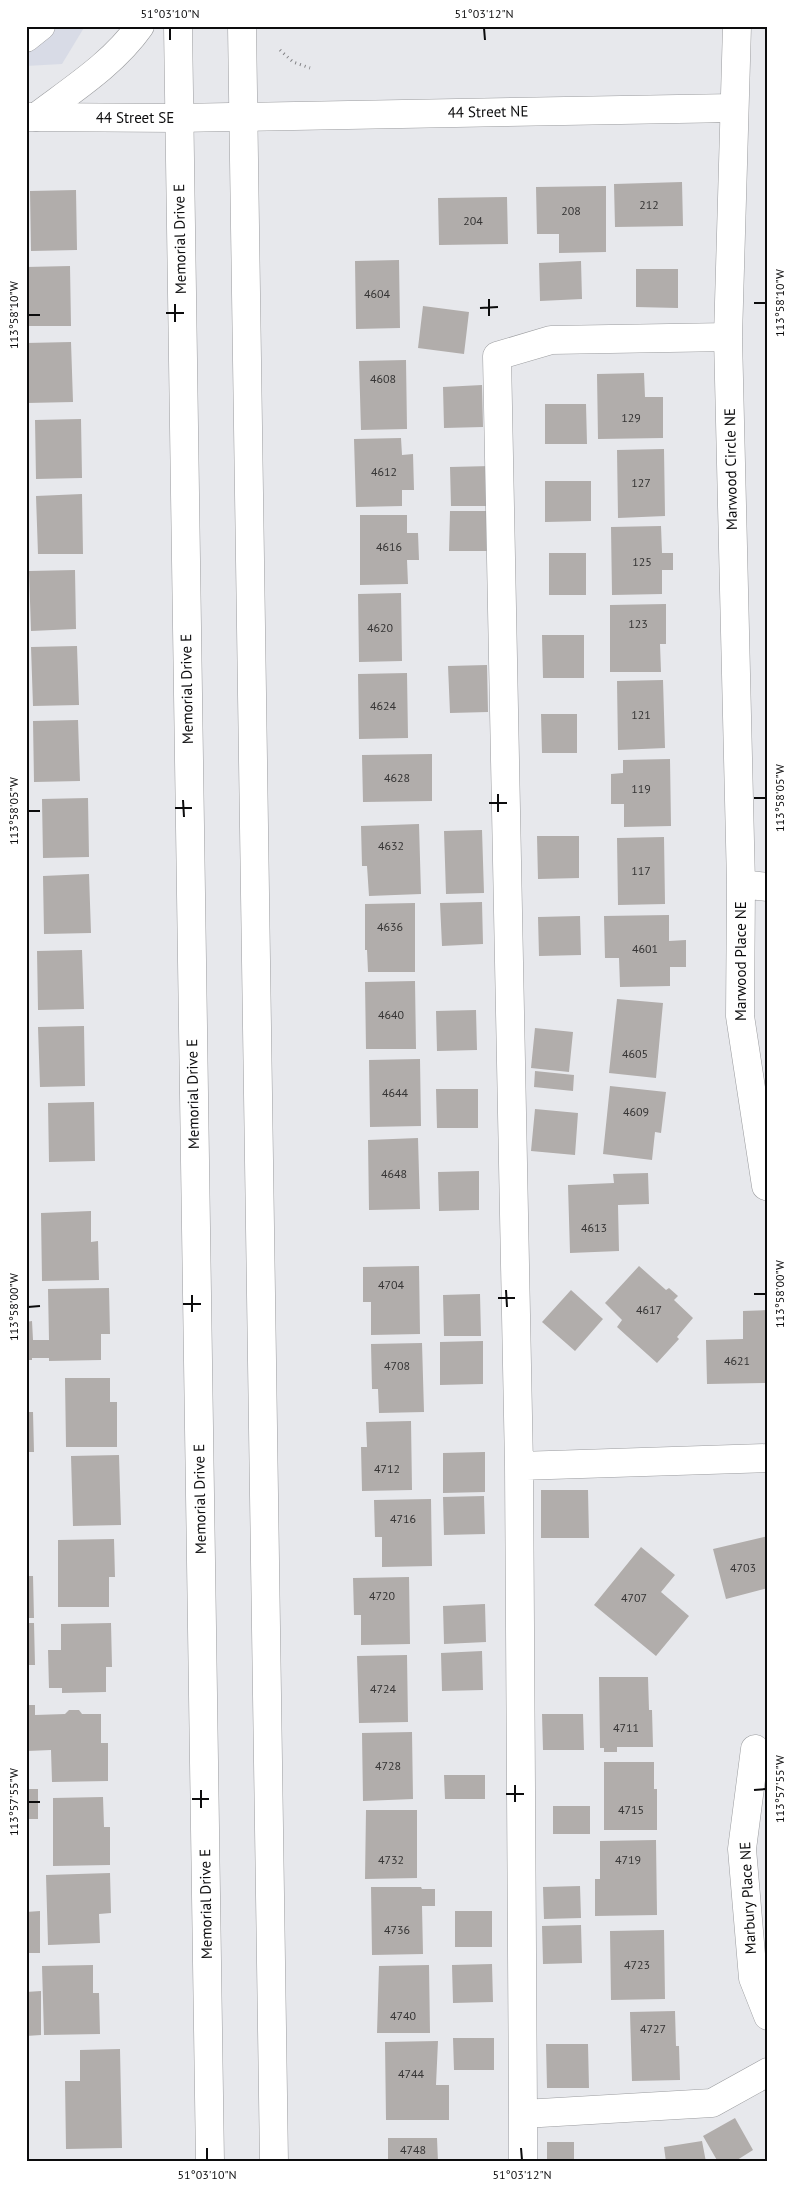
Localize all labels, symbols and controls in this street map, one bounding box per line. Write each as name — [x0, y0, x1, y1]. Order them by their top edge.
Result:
text: 51°03'10"N — [140, 6, 200, 21]
text: 51°03'12"N — [454, 6, 514, 21]
street label: 44 Street NE — [447, 101, 529, 122]
street label: 44 Street SE — [96, 108, 174, 127]
street label: Memorial Drive E — [169, 184, 190, 294]
house number: 212 — [639, 197, 659, 212]
house number: 208 — [561, 203, 581, 218]
house number: 204 — [463, 213, 483, 228]
text: 113°58'10"W — [772, 269, 787, 337]
text: 113°58'10"W — [6, 281, 21, 349]
house number: 4604 — [364, 286, 391, 301]
house number: 4608 — [370, 371, 396, 386]
street label: Marwood Circle NE — [720, 408, 741, 530]
house number: 129 — [621, 410, 641, 425]
house number: 4612 — [371, 464, 397, 479]
house number: 127 — [631, 475, 651, 490]
house number: 4616 — [376, 539, 402, 554]
house number: 125 — [632, 554, 652, 569]
house number: 123 — [628, 616, 648, 631]
house number: 4620 — [367, 620, 394, 635]
street label: Memorial Drive E — [176, 634, 197, 744]
house number: 4624 — [370, 698, 397, 713]
house number: 121 — [631, 707, 651, 722]
text: 113°58'05"W — [772, 764, 787, 832]
house number: 4628 — [384, 770, 410, 785]
text: 113°58'05"W — [6, 777, 21, 845]
house number: 119 — [631, 781, 651, 796]
house number: 4632 — [378, 838, 404, 853]
house number: 117 — [631, 863, 651, 878]
street label: Marwood Place NE — [731, 901, 750, 1021]
house number: 4636 — [377, 919, 403, 934]
house number: 4601 — [632, 941, 658, 956]
house number: 4640 — [378, 1007, 405, 1022]
street label: Memorial Drive E — [182, 1039, 203, 1149]
house number: 4605 — [622, 1046, 648, 1061]
house number: 4644 — [382, 1085, 409, 1100]
house number: 4609 — [623, 1104, 649, 1119]
house number: 4648 — [381, 1166, 407, 1181]
house number: 4613 — [581, 1220, 607, 1235]
text: 113°58'00"W — [772, 1260, 787, 1328]
text: 113°58'00"W — [6, 1273, 21, 1341]
house number: 4704 — [378, 1277, 405, 1292]
house number: 4617 — [636, 1302, 662, 1317]
house number: 4621 — [724, 1353, 750, 1368]
house number: 4708 — [384, 1358, 410, 1373]
street label: Memorial Drive E — [189, 1444, 210, 1554]
house number: 4712 — [374, 1461, 400, 1476]
house number: 4716 — [390, 1511, 416, 1526]
house number: 4703 — [730, 1560, 756, 1575]
house number: 4720 — [369, 1588, 396, 1603]
house number: 4707 — [621, 1590, 647, 1605]
house number: 4724 — [370, 1681, 397, 1696]
house number: 4711 — [613, 1720, 639, 1735]
text: 113°57'55"W — [772, 1755, 787, 1823]
house number: 4728 — [375, 1758, 401, 1773]
text: 113°57'55"W — [6, 1768, 21, 1836]
house number: 4715 — [618, 1802, 644, 1817]
street label: Marbury Place NE — [735, 1841, 760, 1955]
street label: Memorial Drive E — [195, 1849, 216, 1959]
house number: 4732 — [378, 1852, 404, 1867]
house number: 4719 — [615, 1852, 641, 1867]
house number: 4736 — [384, 1922, 410, 1937]
house number: 4723 — [624, 1957, 650, 1972]
house number: 4740 — [390, 2008, 417, 2023]
house number: 4727 — [640, 2021, 666, 2036]
house number: 4744 — [398, 2066, 425, 2081]
house number: 4748 — [400, 2142, 426, 2157]
text: 51°03'10"N — [177, 2167, 237, 2182]
text: 51°03'12"N — [492, 2167, 552, 2182]

